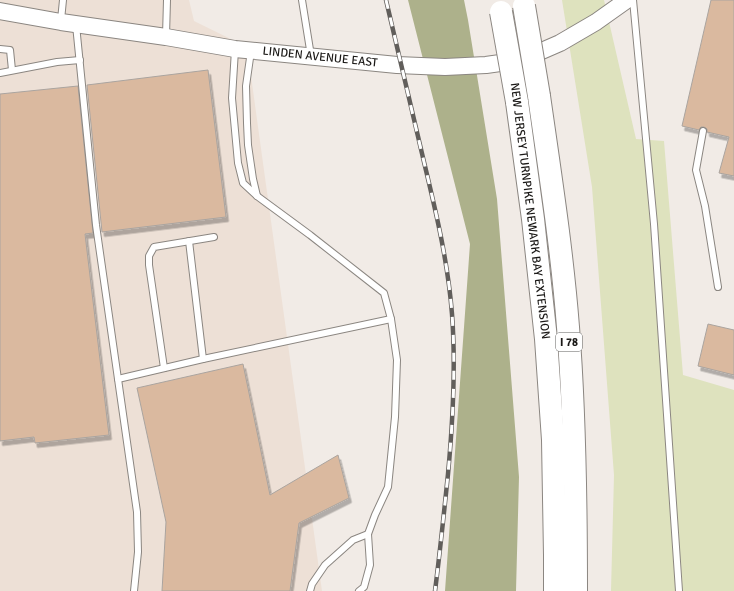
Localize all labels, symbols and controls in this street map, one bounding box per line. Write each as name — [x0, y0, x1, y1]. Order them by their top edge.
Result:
street label: LINDEN AVENUE EAST — [262, 43, 378, 71]
street label: NEW JERSEY TURNPIKE NEWARK BAY EXTENSION — [507, 82, 553, 340]
road number: I 78 — [556, 333, 582, 351]

